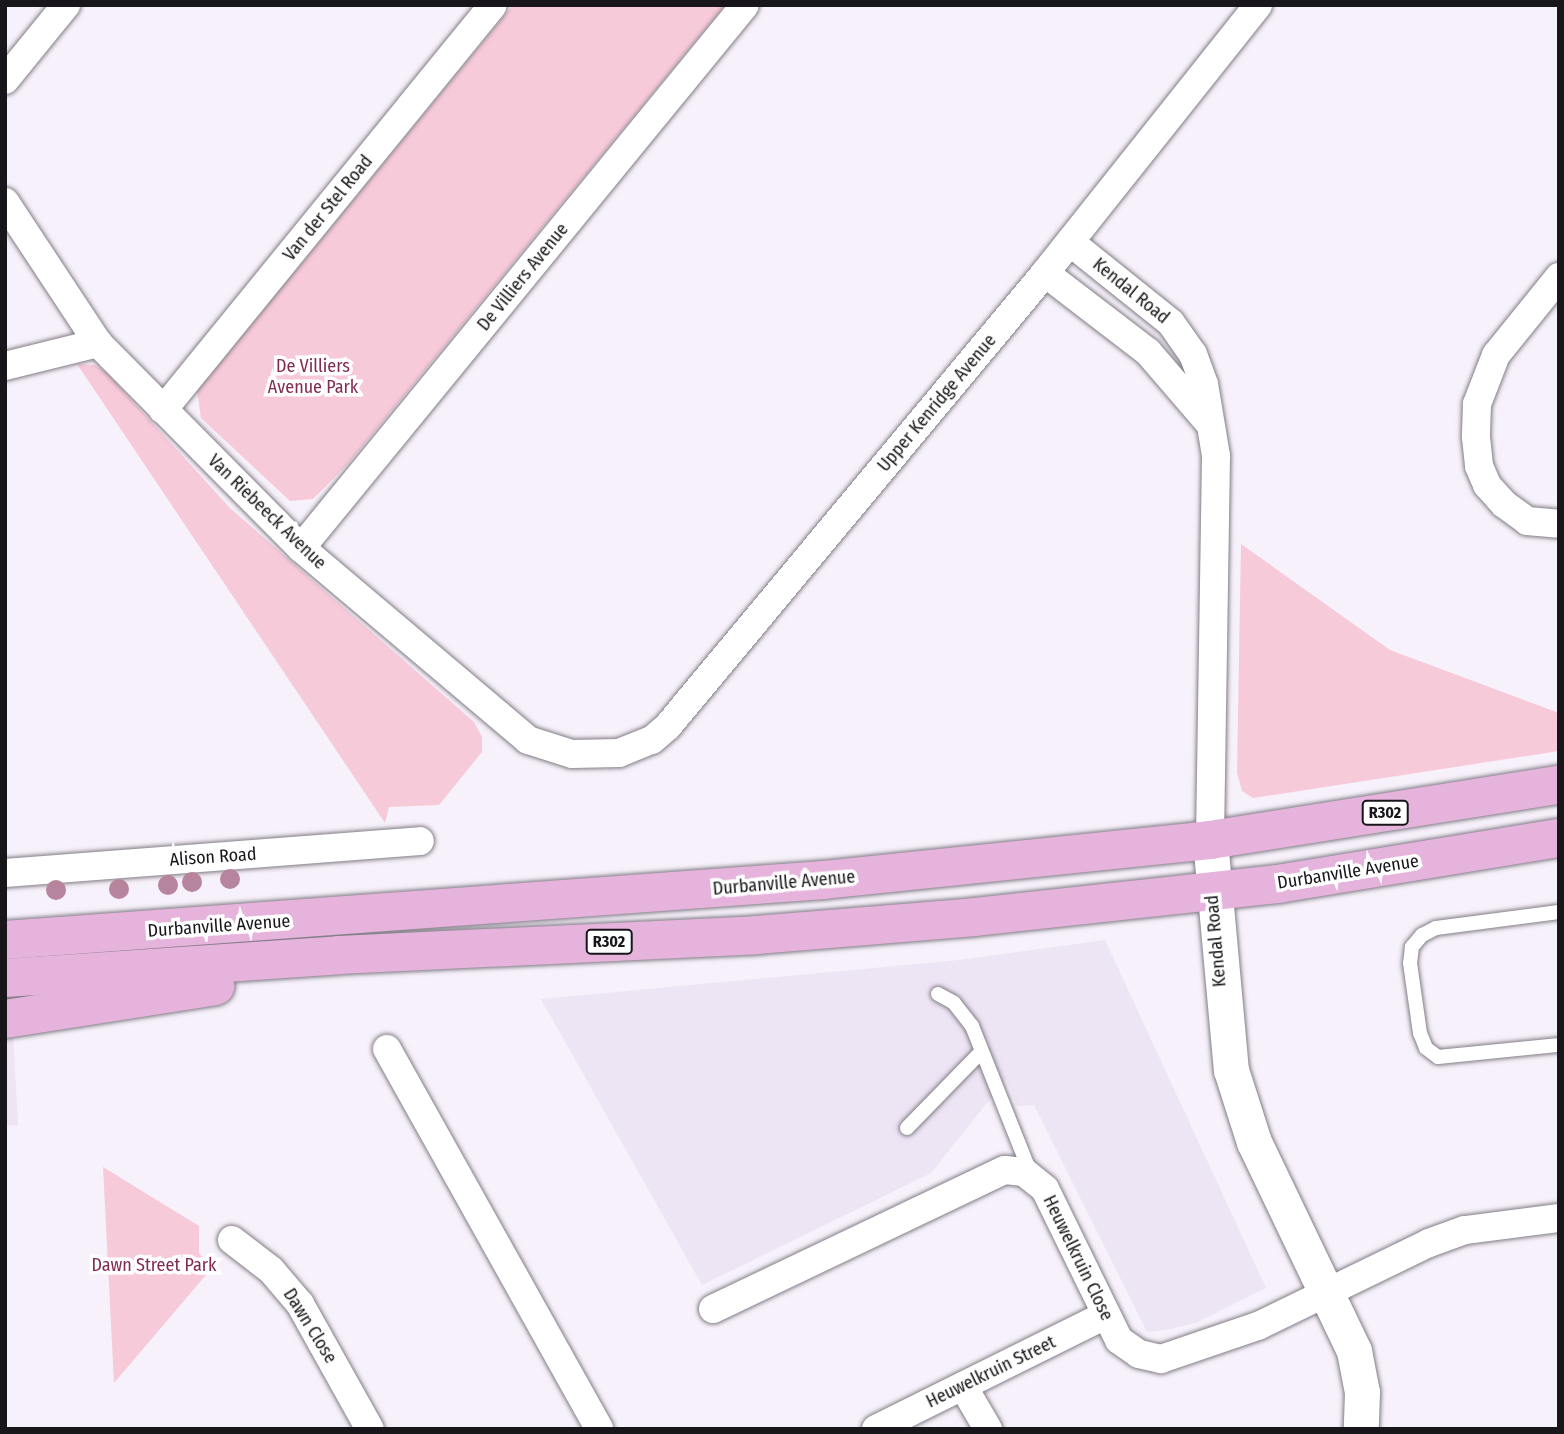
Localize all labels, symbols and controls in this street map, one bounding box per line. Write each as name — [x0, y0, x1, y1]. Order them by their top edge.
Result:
street label: Van der Stel Road — [279, 151, 377, 265]
street label: De Villiers Avenue — [473, 219, 573, 335]
street label: Kendal Road — [1088, 254, 1174, 328]
street label: Upper Kenridge Avenue — [873, 330, 1001, 476]
park label: De Villiers Avenue Park — [268, 356, 358, 398]
street label: Van Riebeeck Avenue — [203, 450, 331, 574]
road number: R302 — [1360, 800, 1410, 826]
street label: Alison Road — [169, 843, 257, 871]
street label: Durbanville Avenue — [1276, 850, 1420, 894]
street label: Durbanville Avenue — [712, 866, 856, 900]
street label: Kendal Road — [1201, 894, 1231, 988]
street label: Durbanville Avenue — [147, 910, 291, 942]
road number: R302 — [584, 930, 634, 954]
street label: Heuwelkruin Close — [1038, 1192, 1118, 1324]
park label: Dawn Street Park — [92, 1254, 216, 1276]
street label: Dawn Close — [279, 1285, 341, 1367]
street label: Heuwelkruin Street — [923, 1331, 1059, 1413]

